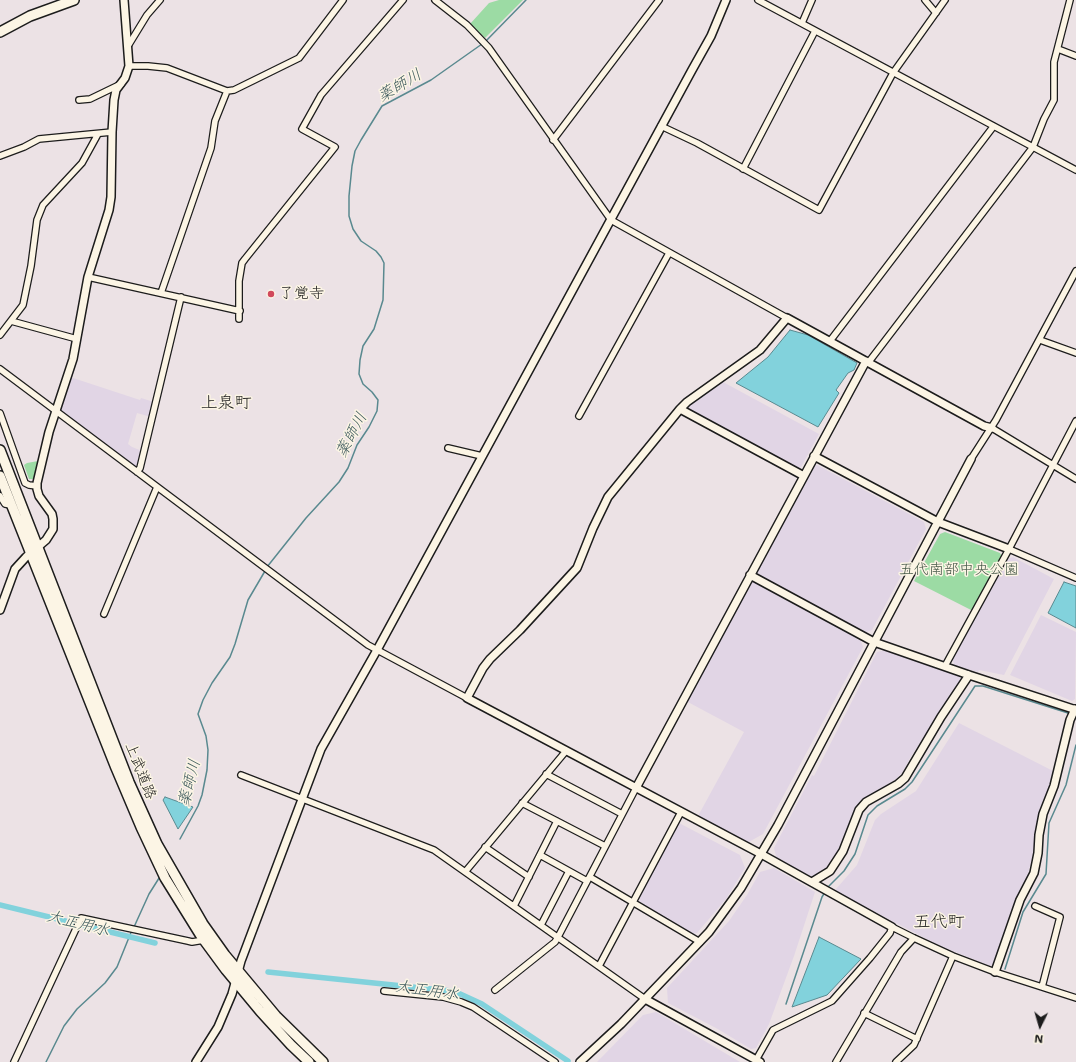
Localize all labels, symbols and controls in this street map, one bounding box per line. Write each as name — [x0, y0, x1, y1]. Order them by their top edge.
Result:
water label: 薬師川 — [374, 65, 426, 107]
place label: 了覚寺 — [279, 285, 324, 303]
marker: 了覚寺 — [266, 289, 276, 299]
district label: 上泉町 — [201, 394, 251, 414]
water label: 薬師川 — [332, 409, 372, 461]
park label: 五代南部中央公園 — [899, 561, 1019, 579]
street label: 上武道路 — [120, 740, 160, 802]
water label: 薬師川 — [175, 757, 205, 809]
water label: 大正用水 — [45, 907, 111, 941]
district label: 五代町 — [914, 913, 964, 933]
water label: 大正用水 — [394, 977, 460, 1005]
north arrow — [1020, 1006, 1060, 1046]
text: N — [1034, 1031, 1044, 1046]

